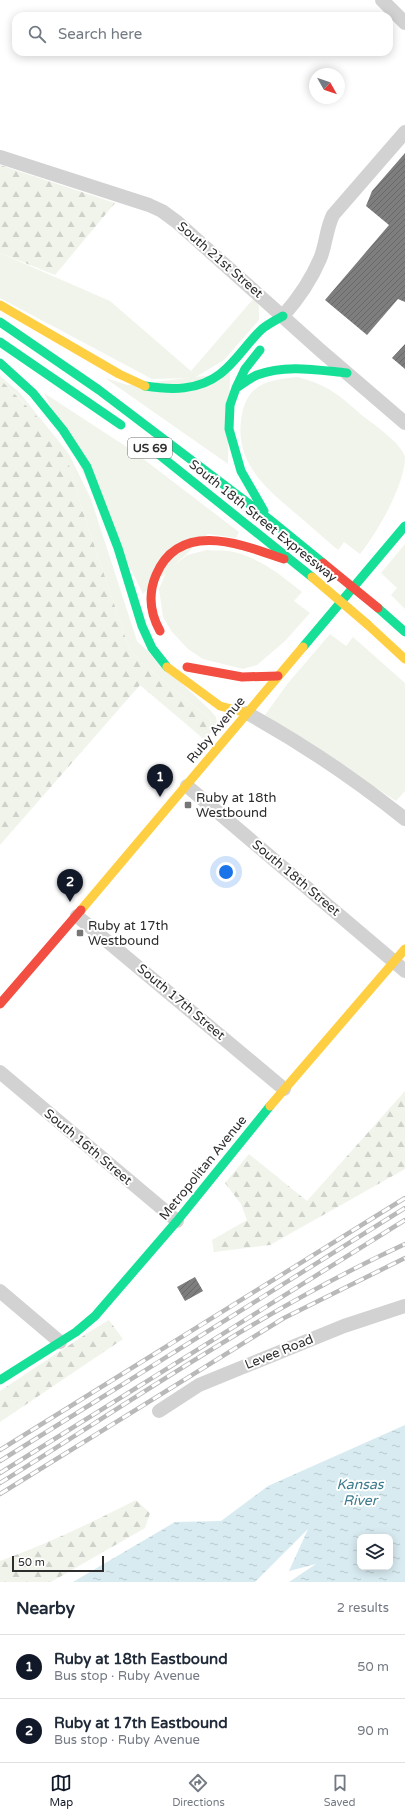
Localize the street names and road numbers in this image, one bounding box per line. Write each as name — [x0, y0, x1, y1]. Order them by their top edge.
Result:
street label: South 21st Street — [174, 218, 266, 302]
road number: US 69 — [128, 438, 172, 458]
street label: South 18th Street Expressway — [186, 456, 340, 586]
street label: Ruby Avenue — [183, 693, 249, 767]
street label: South 18th Street — [249, 837, 343, 919]
street label: South 17th Street — [134, 961, 228, 1043]
street label: South 16th Street — [41, 1106, 135, 1188]
street label: Metropolitan Avenue — [156, 1112, 250, 1224]
street label: Levee Road — [242, 1331, 316, 1373]

